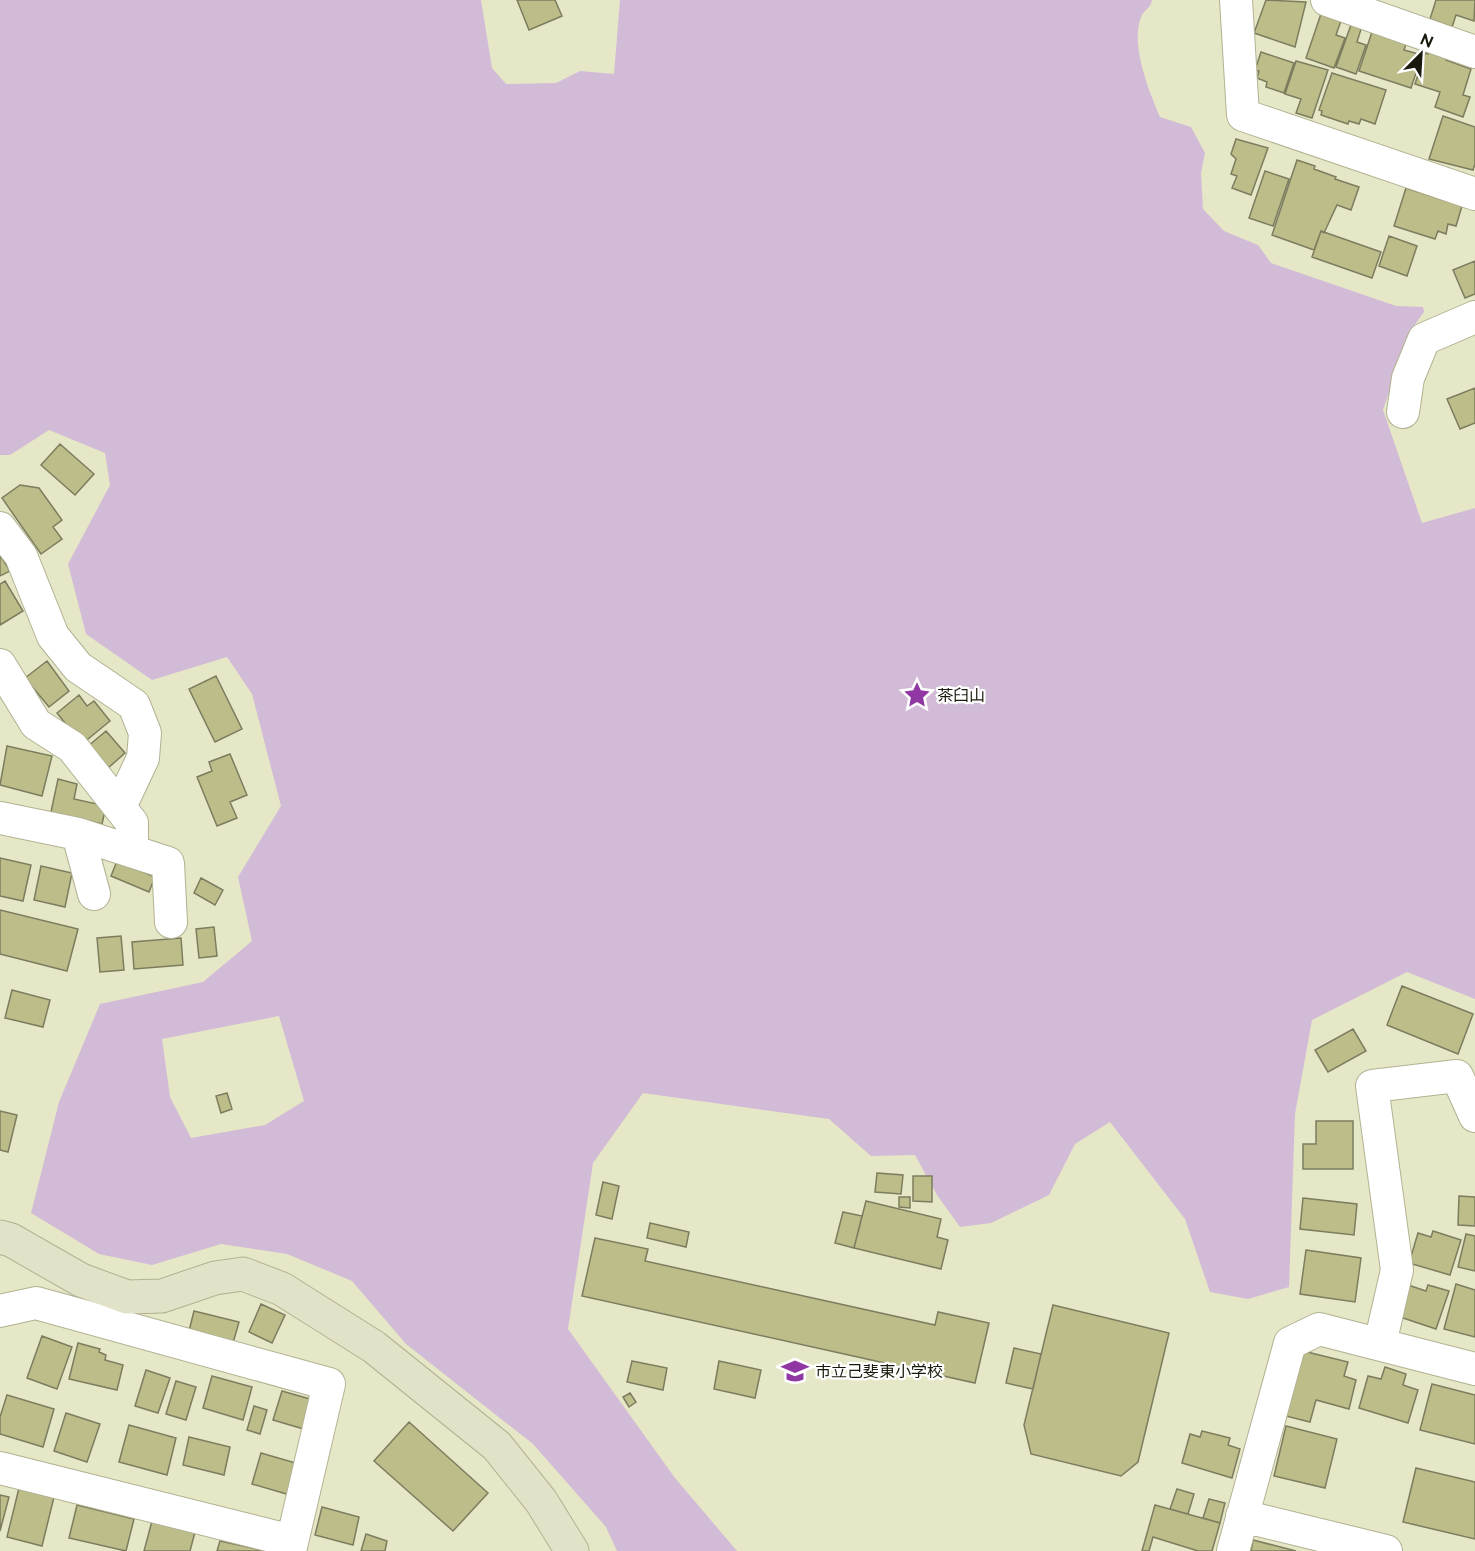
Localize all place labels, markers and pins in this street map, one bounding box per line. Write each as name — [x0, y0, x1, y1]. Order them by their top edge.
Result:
place icon: 茶臼山 — [902, 680, 932, 710]
place label: 茶臼山 — [937, 686, 985, 705]
school or university icon: 市立己斐東小学校 — [780, 1356, 810, 1386]
place label: 市立己斐東小学校 — [815, 1362, 943, 1381]

